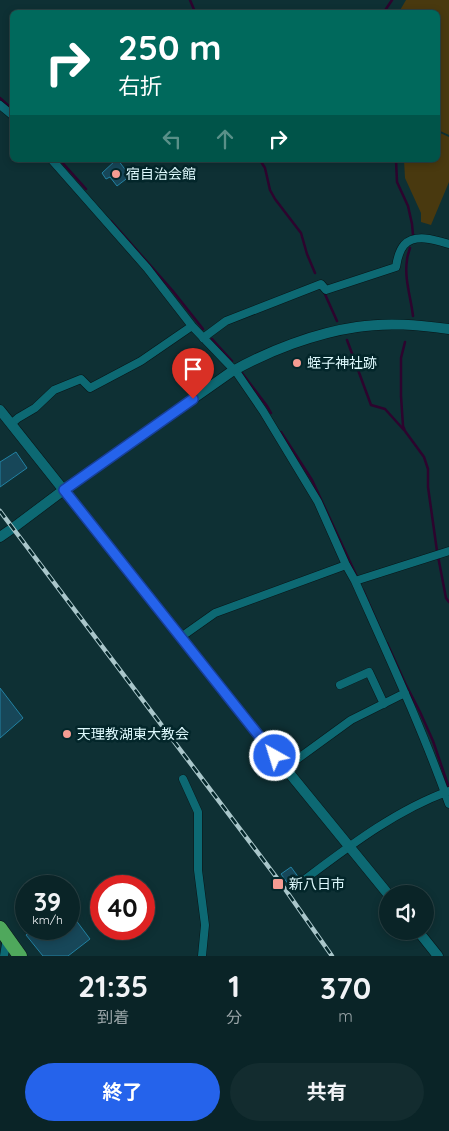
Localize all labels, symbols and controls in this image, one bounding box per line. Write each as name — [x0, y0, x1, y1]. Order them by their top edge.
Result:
text: 250 m — [118, 25, 222, 69]
icon: right — [35, 30, 100, 95]
text: 右折 — [118, 72, 162, 100]
icon: left — [158, 125, 186, 153]
icon: ahead — [211, 125, 239, 153]
icon: right — [264, 125, 292, 153]
place label: 宿自治会館 — [126, 165, 196, 183]
marker: 宿自治会館 — [110, 168, 122, 180]
pin — [172, 348, 214, 399]
place label: 蛭子神社跡 — [307, 354, 377, 372]
icon: arrive — [179, 355, 207, 383]
marker: 蛭子神社跡 — [291, 357, 303, 369]
place label: 天理教湖東大教会 — [77, 725, 189, 743]
marker: 天理教湖東大教会 — [61, 728, 73, 740]
position arrow — [248, 729, 300, 781]
speed limit sign: 40 — [90, 875, 155, 940]
place label: 新八日市 — [289, 875, 345, 893]
marker: 新八日市 — [271, 877, 285, 891]
map controls — [379, 885, 434, 940]
button: sound — [379, 885, 434, 940]
text: 39 — [34, 886, 61, 917]
text: km/h — [32, 912, 63, 927]
text: 21:35 — [78, 967, 148, 1005]
text: 1 — [228, 967, 240, 1005]
text: 370 — [320, 969, 371, 1007]
text: m — [338, 1006, 353, 1026]
text: 到着 — [97, 1007, 129, 1027]
text: 分 — [226, 1007, 242, 1027]
button: 終了 — [25, 1063, 220, 1121]
button: 共有 — [230, 1063, 424, 1121]

